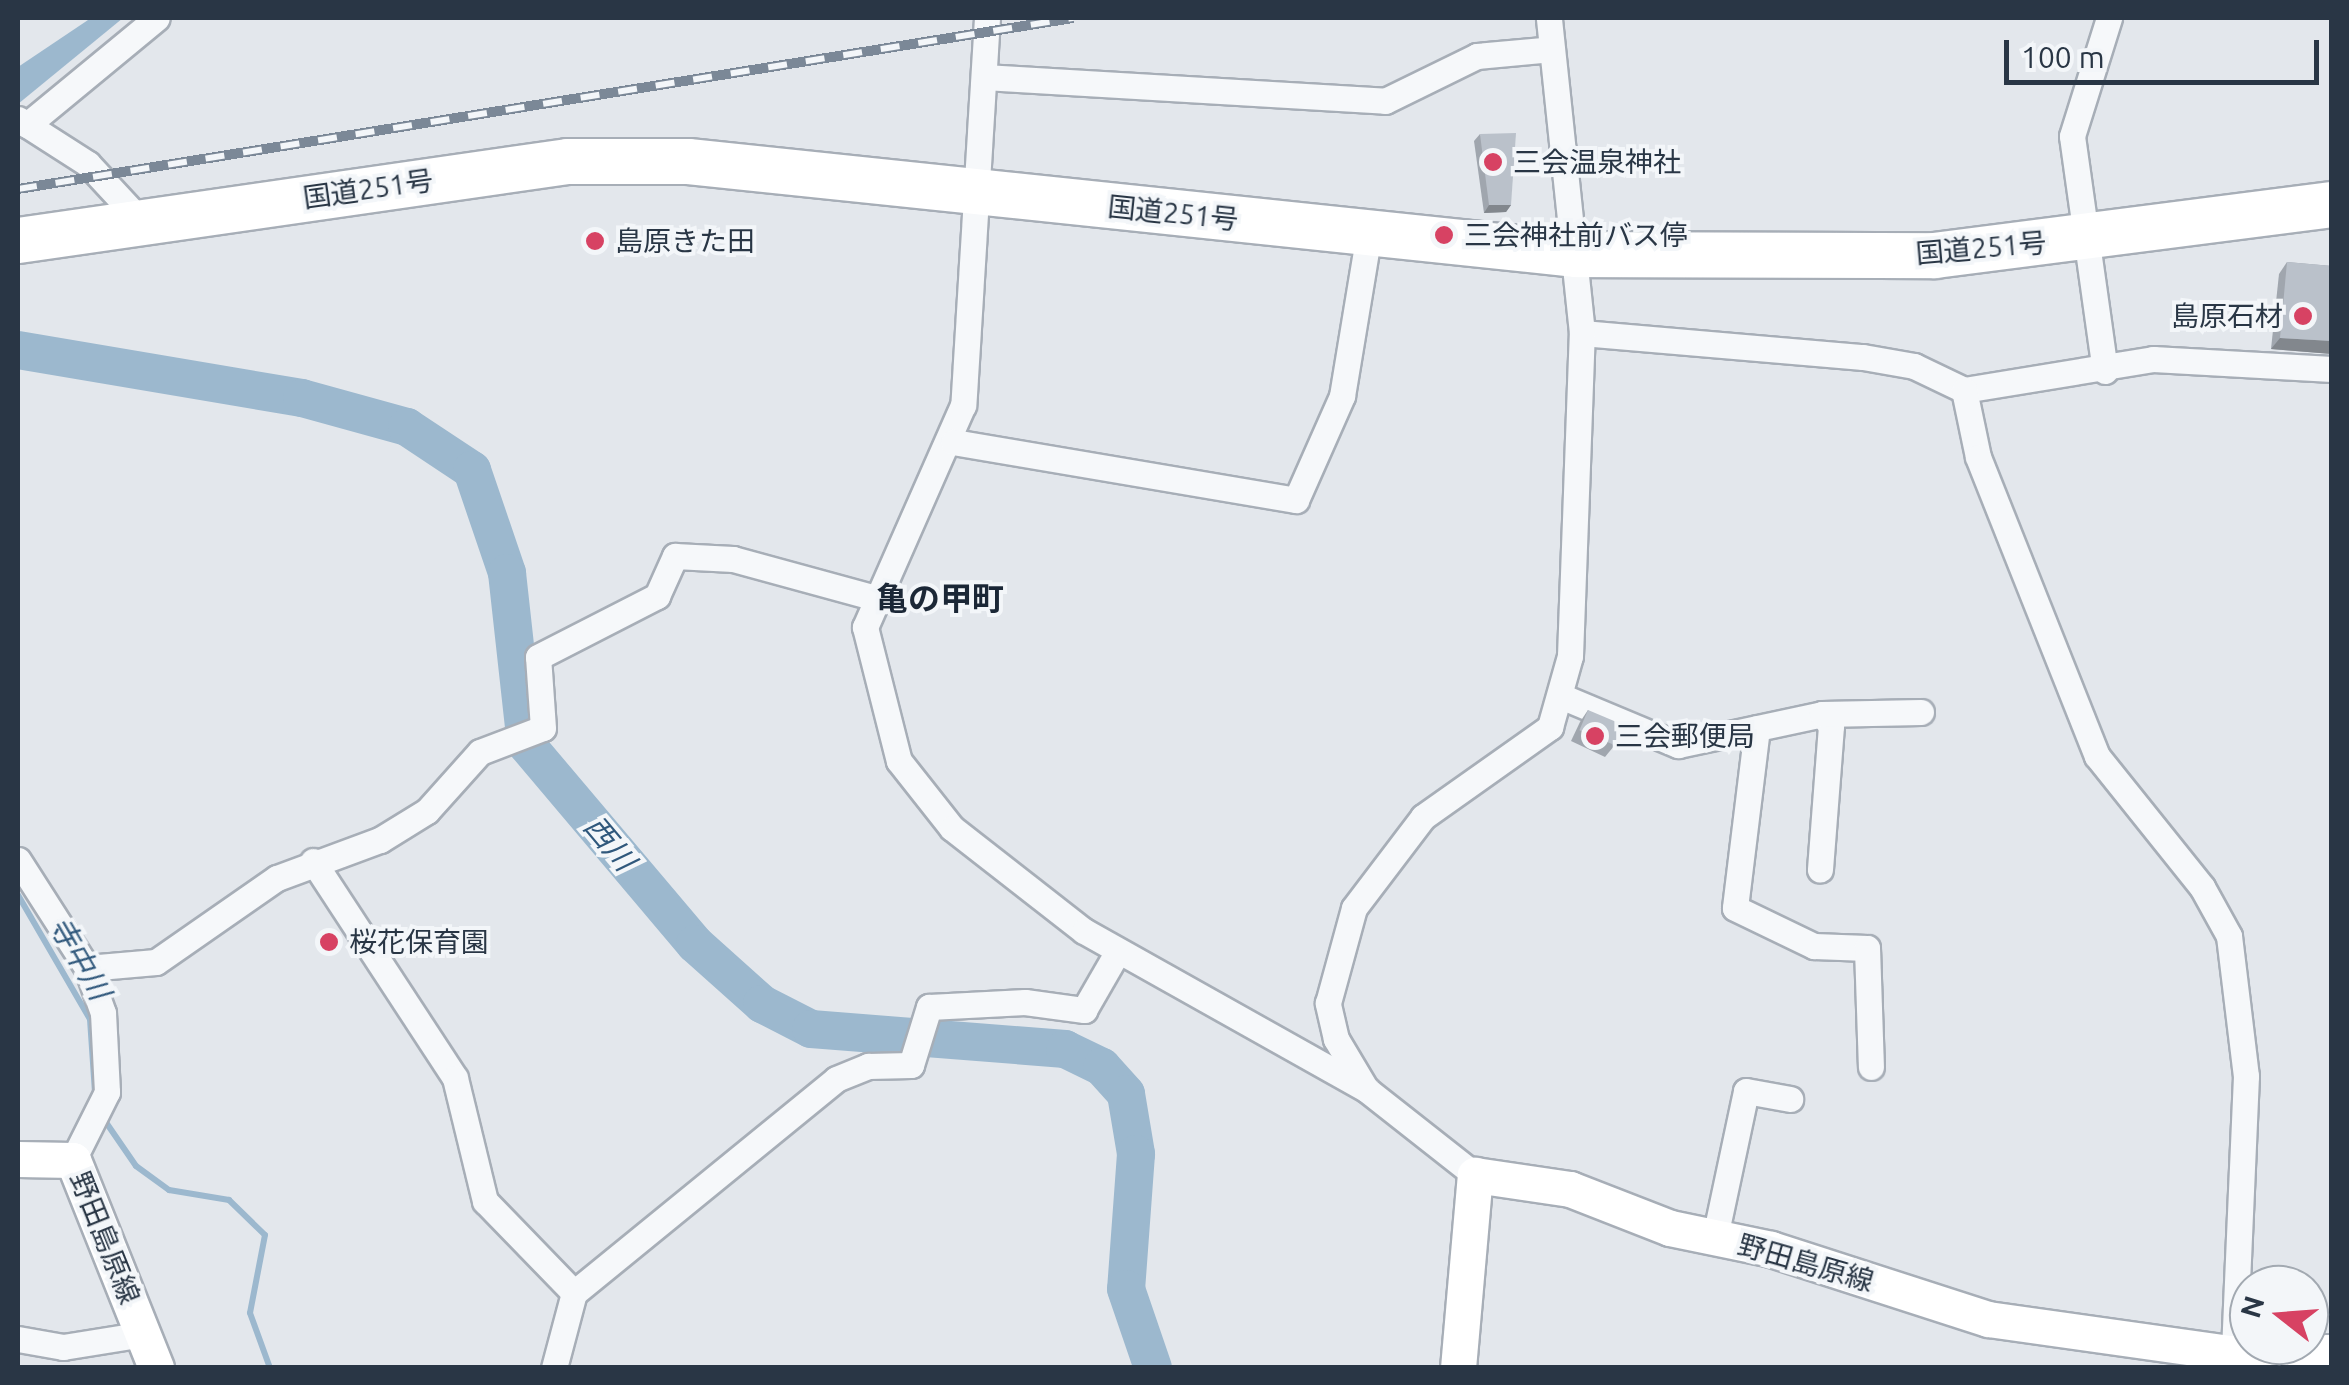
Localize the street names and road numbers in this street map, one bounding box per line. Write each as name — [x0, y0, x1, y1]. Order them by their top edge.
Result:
street label: 国道251号 — [301, 163, 435, 215]
street label: 国道251号 — [1106, 189, 1240, 237]
street label: 国道251号 — [1914, 226, 2048, 270]
street label: 野田島原線 — [63, 1167, 147, 1309]
street label: 野田島原線 — [1734, 1228, 1878, 1298]

